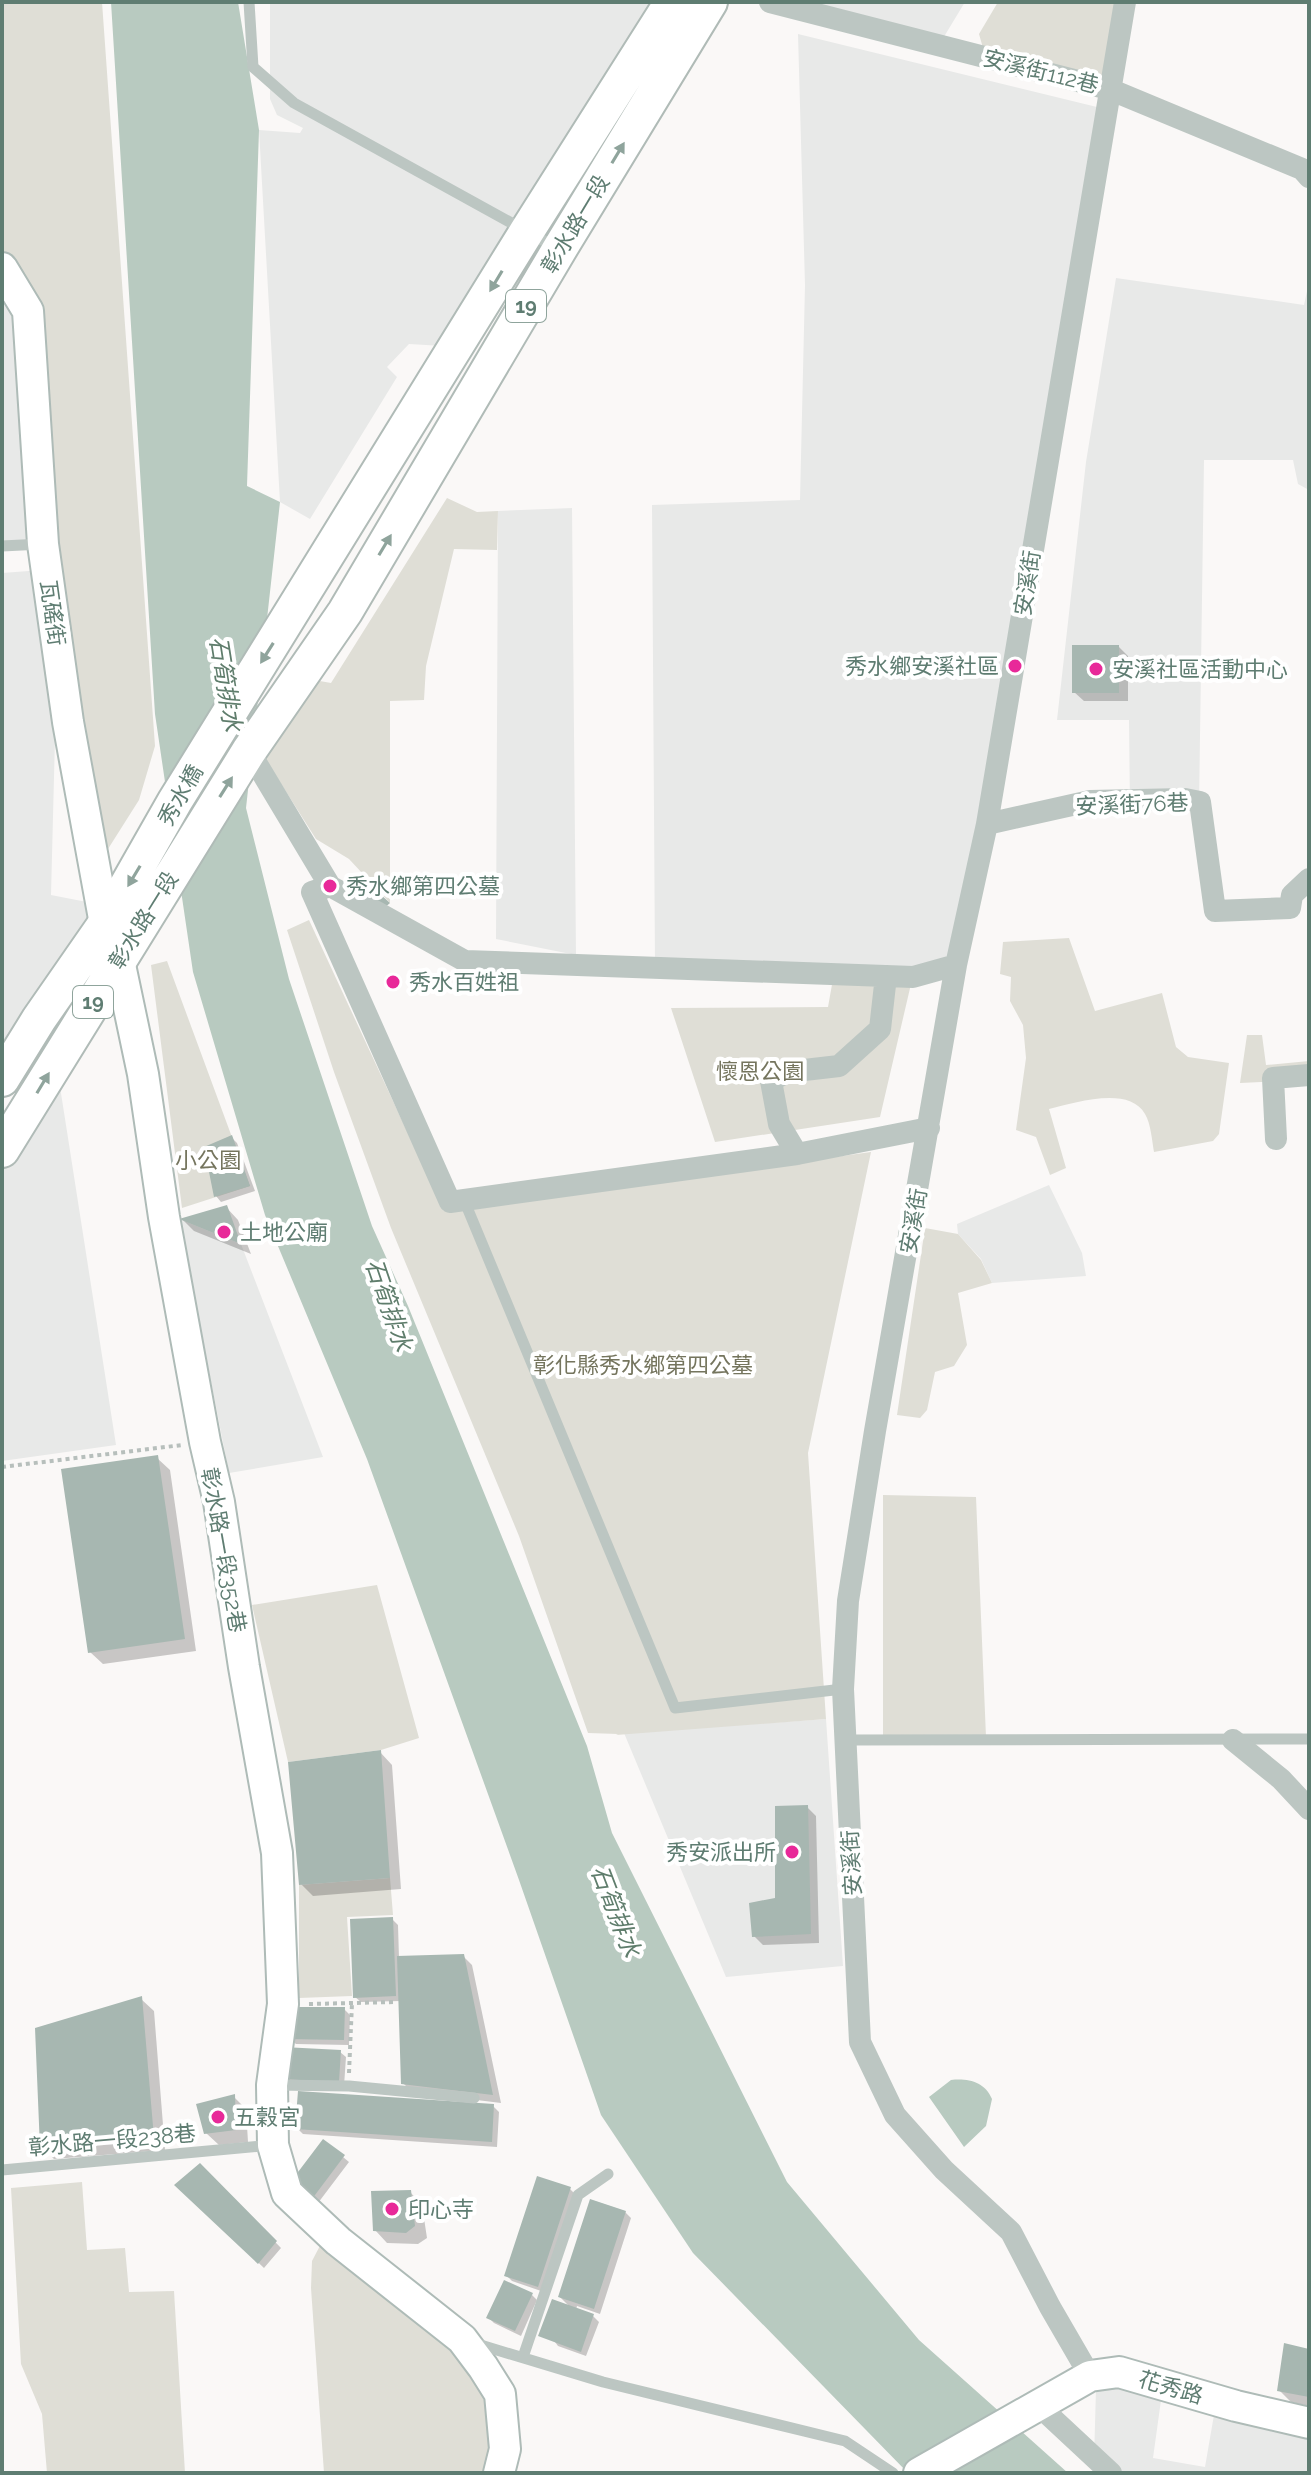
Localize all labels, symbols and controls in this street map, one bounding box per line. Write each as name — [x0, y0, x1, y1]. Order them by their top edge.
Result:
street label: 安溪街112巷 — [980, 44, 1102, 98]
one-way arrow — [611, 142, 625, 164]
street label: 彰水路一段 — [536, 170, 614, 278]
one-way arrow — [489, 270, 503, 292]
road number: 19 — [506, 290, 546, 322]
one-way arrow — [378, 534, 392, 556]
street label: 安溪街 — [1009, 548, 1045, 618]
street label: 瓦磘街 — [36, 579, 70, 647]
water label: 石筍排水 — [204, 634, 248, 735]
one-way arrow — [261, 642, 275, 664]
place label: 秀水鄉安溪社區 — [845, 653, 999, 679]
place label: 安溪社區活動中心 — [1112, 656, 1288, 682]
marker: 秀水鄉安溪社區 — [1006, 657, 1024, 675]
marker: 安溪社區活動中心 — [1087, 660, 1105, 678]
street label: 秀水橋 — [152, 760, 208, 830]
one-way arrow — [218, 777, 233, 798]
street label: 安溪街76巷 — [1075, 789, 1189, 819]
one-way arrow — [127, 865, 141, 887]
street label: 彰水路一段 — [103, 866, 183, 974]
place label: 秀水鄉第四公墓 — [346, 873, 500, 899]
marker: 秀水鄉第四公墓 — [321, 877, 339, 895]
place label: 秀水百姓祖 — [409, 969, 519, 995]
marker: 秀水百姓祖 — [384, 973, 402, 991]
road number: 19 — [73, 986, 113, 1018]
park label: 懷恩公園 — [716, 1058, 804, 1084]
one-way arrow — [35, 1072, 49, 1094]
park label: 小公園 — [175, 1147, 241, 1173]
street label: 安溪街 — [894, 1186, 932, 1256]
place label: 土地公廟 — [240, 1219, 328, 1245]
marker: 土地公廟 — [215, 1223, 233, 1241]
water label: 石筍排水 — [360, 1255, 419, 1356]
park label: 彰化縣秀水鄉第四公墓 — [533, 1352, 753, 1378]
street label: 彰水路一段352巷 — [197, 1465, 251, 1635]
street label: 安溪街 — [836, 1829, 866, 1897]
place label: 秀安派出所 — [666, 1839, 776, 1865]
marker: 秀安派出所 — [783, 1843, 801, 1861]
water label: 石筍排水 — [585, 1861, 647, 1962]
place label: 五穀宮 — [234, 2104, 300, 2130]
marker: 五穀宮 — [209, 2108, 227, 2126]
street label: 彰水路一段238巷 — [27, 2120, 197, 2160]
place label: 印心寺 — [408, 2196, 474, 2222]
marker: 印心寺 — [383, 2200, 401, 2218]
street label: 花秀路 — [1136, 2365, 1206, 2409]

